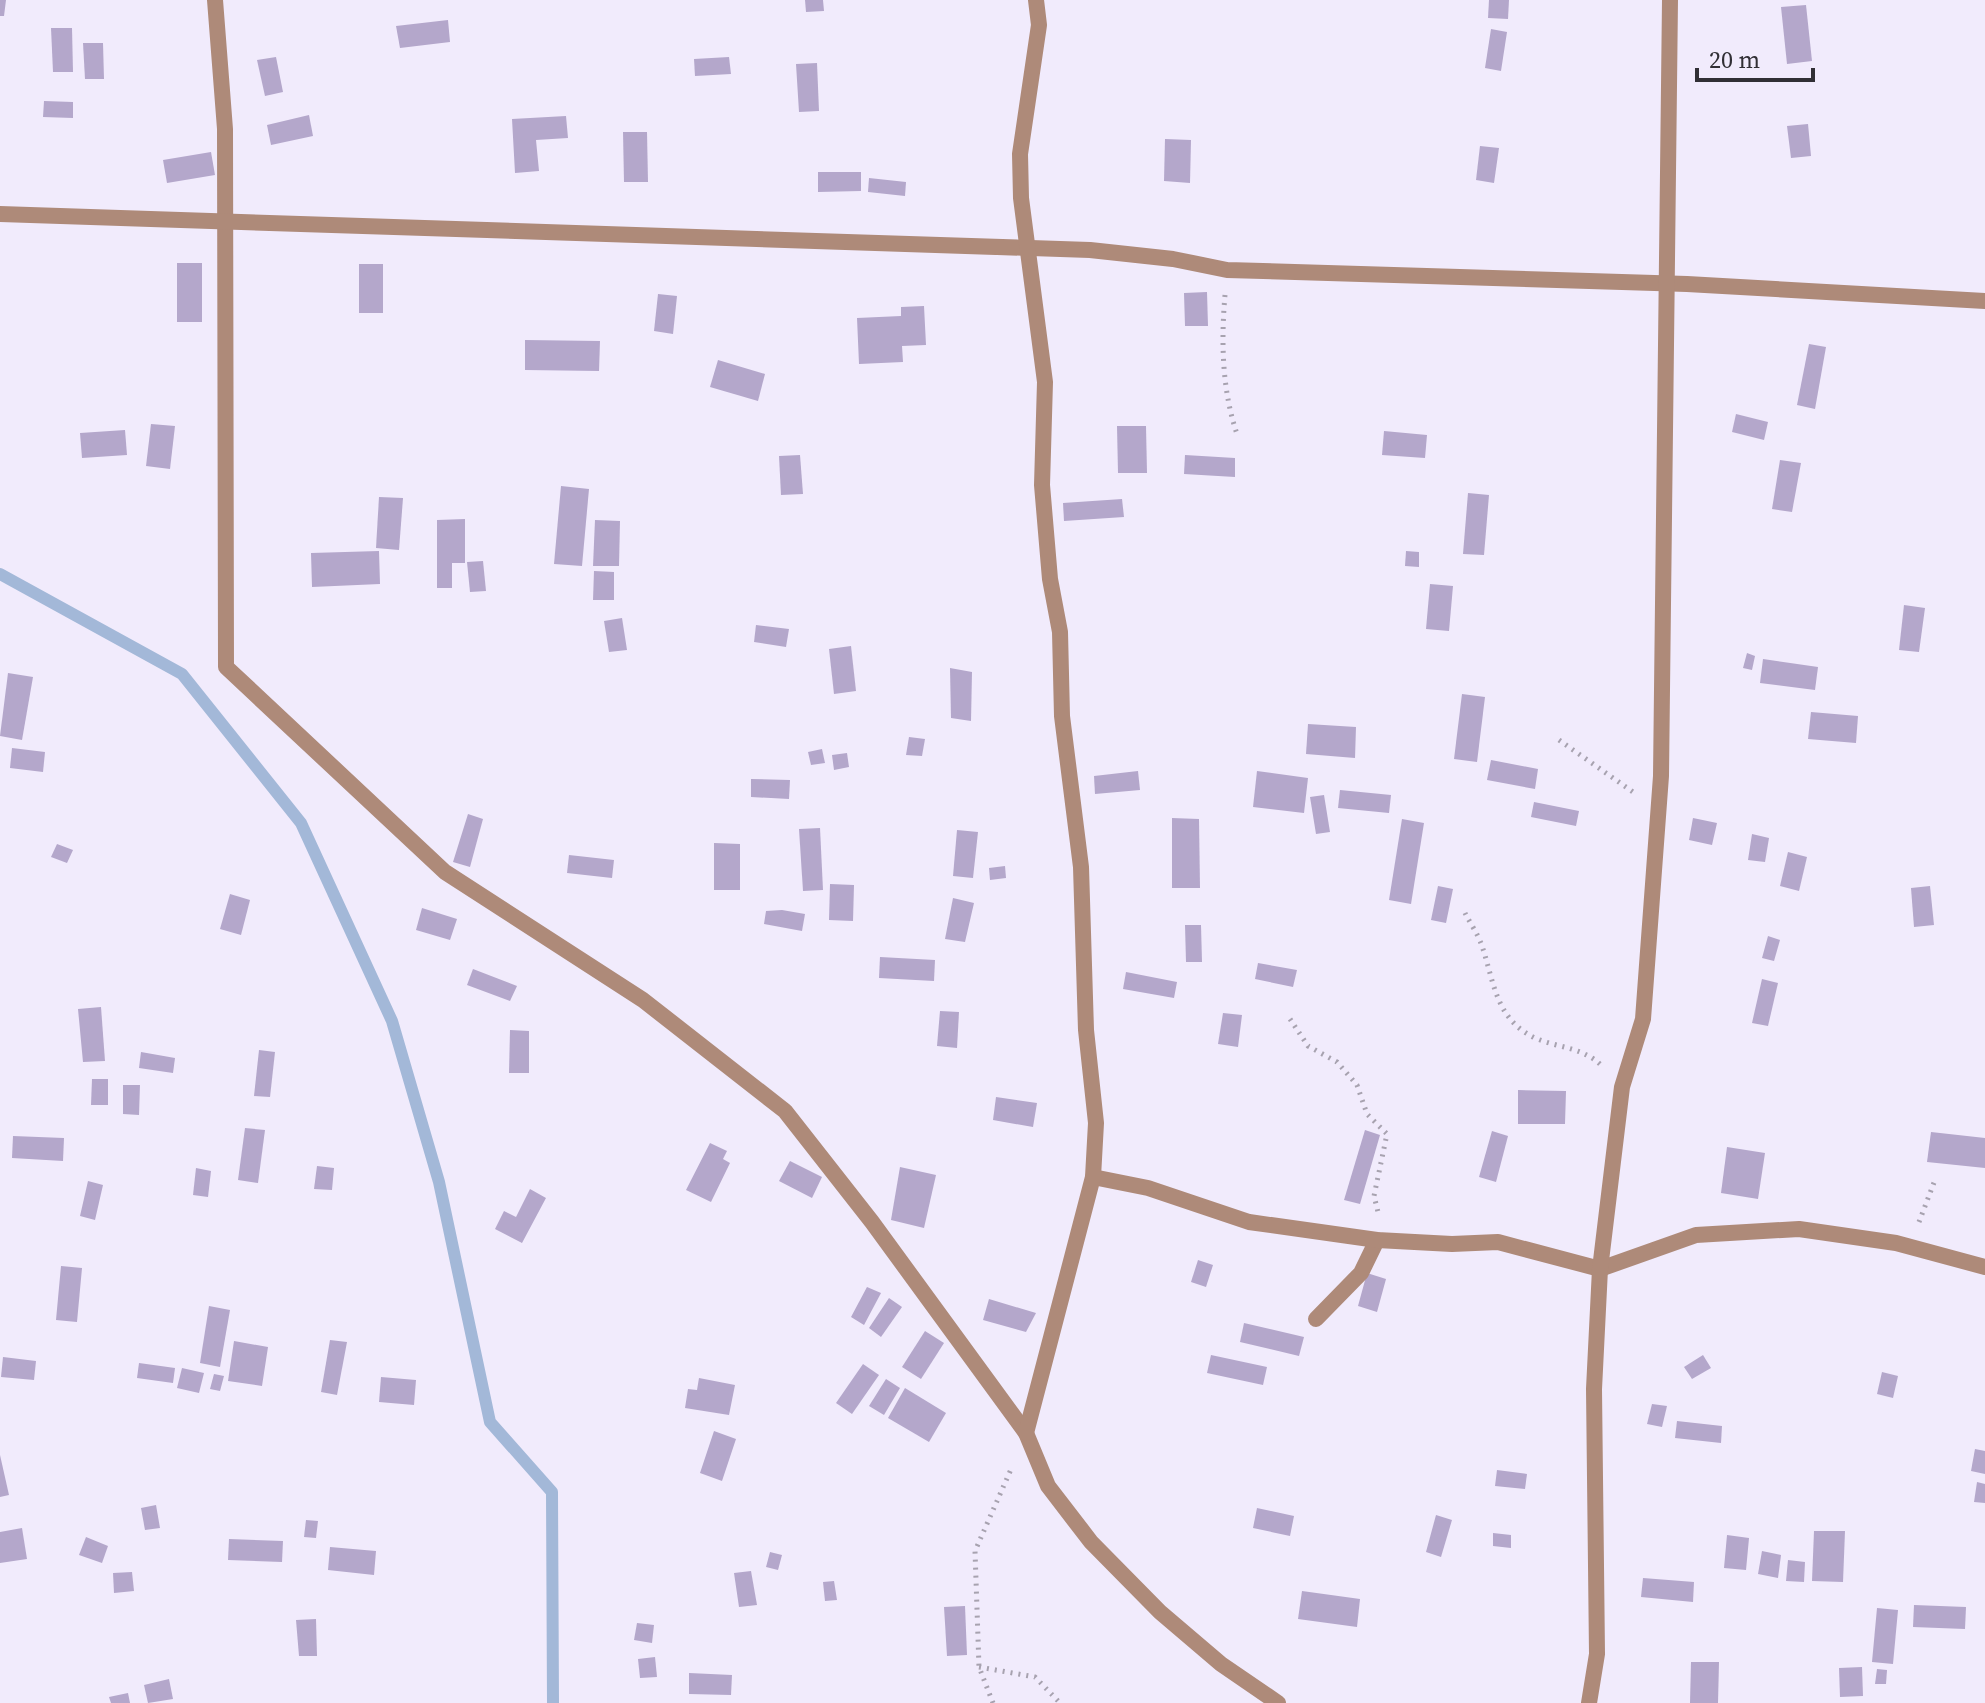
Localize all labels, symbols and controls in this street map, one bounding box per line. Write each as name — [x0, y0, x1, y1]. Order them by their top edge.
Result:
scale bar — [1697, 32, 1813, 82]
text: 20 m — [1709, 43, 1760, 76]

